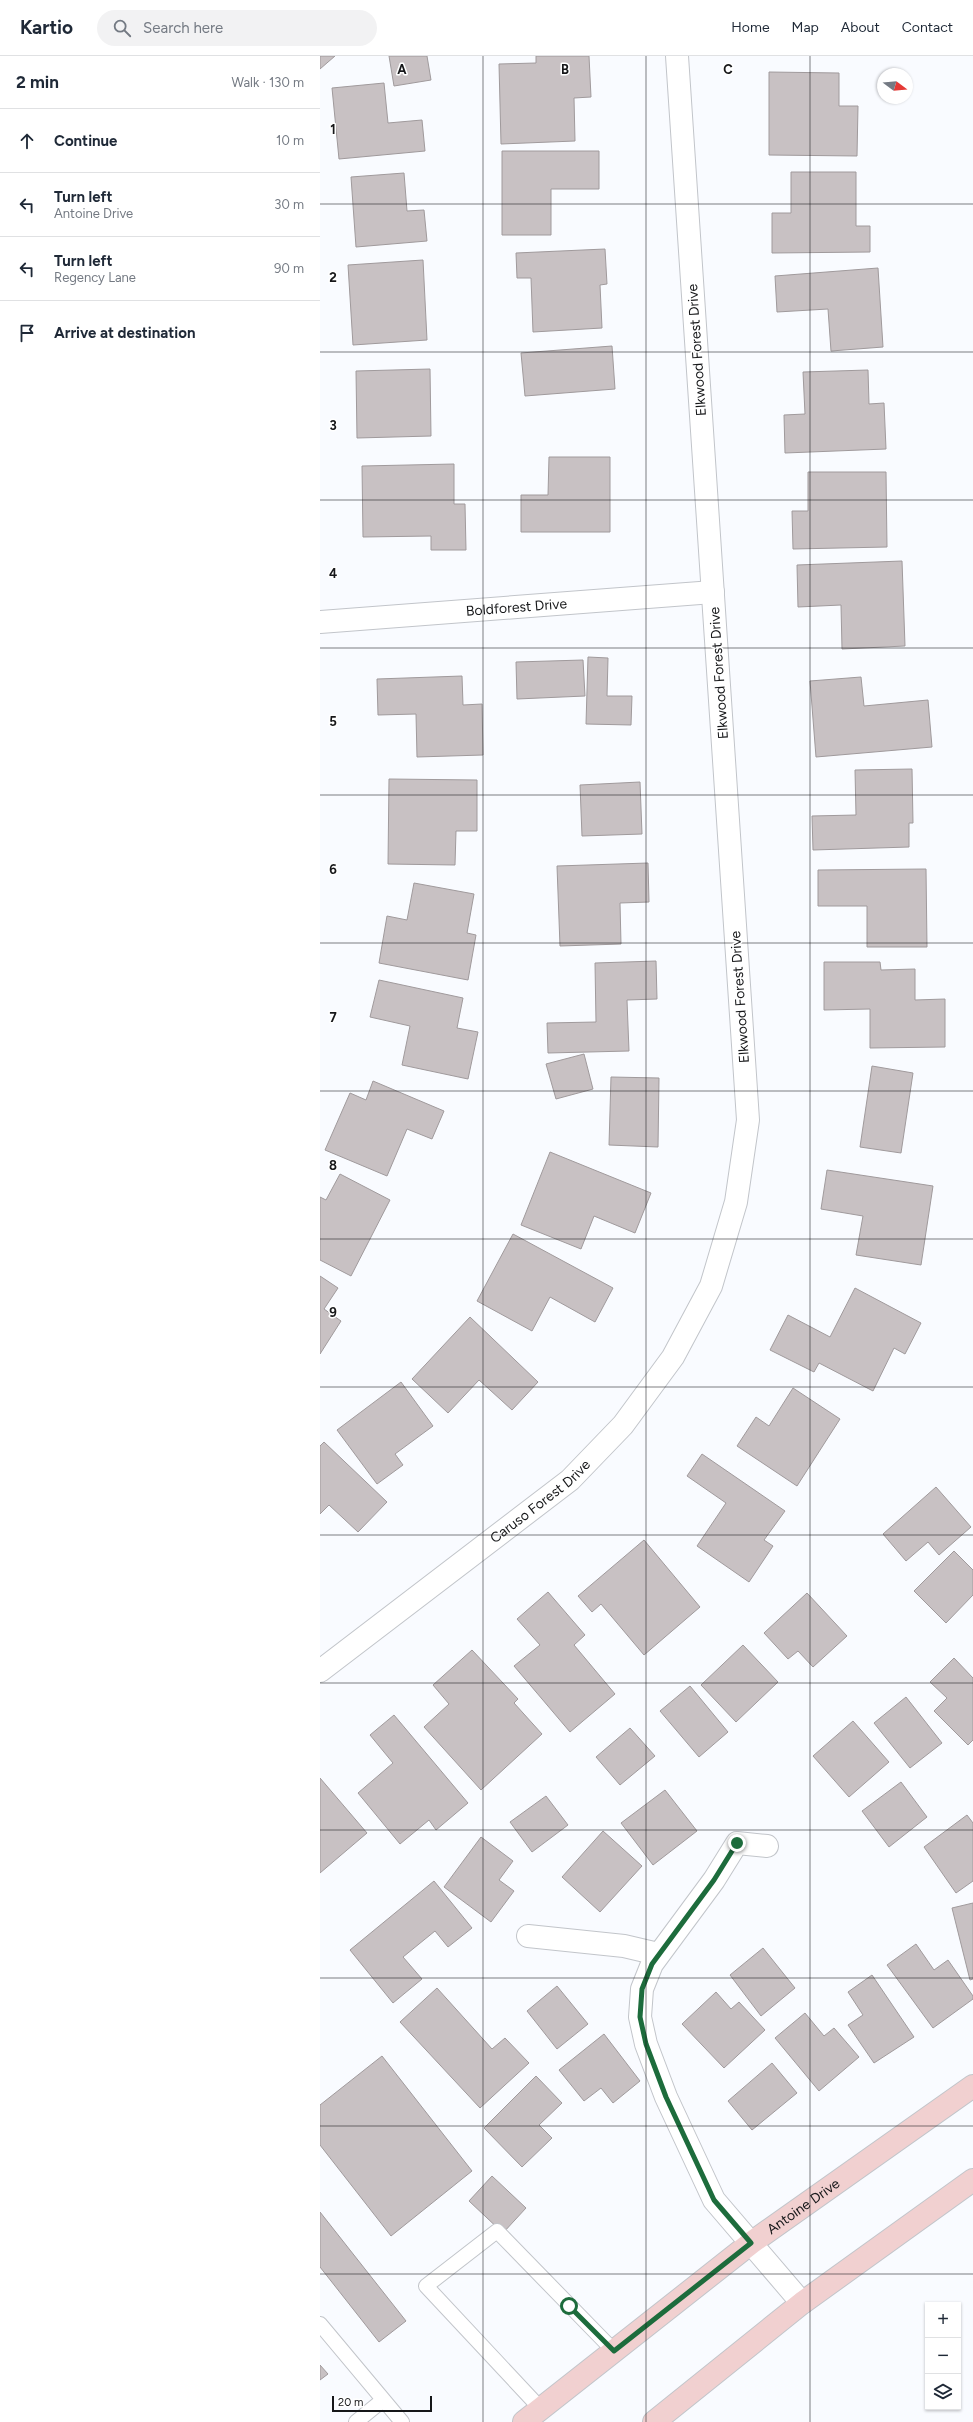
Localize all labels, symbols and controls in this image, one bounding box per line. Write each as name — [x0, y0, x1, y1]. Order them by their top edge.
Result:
search box — [97, 10, 377, 46]
text: Kartio — [20, 16, 73, 39]
icon: search — [111, 17, 133, 39]
text: Search here — [143, 19, 223, 37]
text: Home — [731, 19, 770, 36]
text: Map — [792, 19, 819, 36]
text: About — [841, 19, 880, 36]
text: Contact — [902, 19, 953, 36]
text: A — [397, 62, 407, 77]
text: B — [561, 62, 569, 77]
text: C — [723, 62, 733, 77]
north arrow — [877, 68, 913, 104]
text: 2 min — [16, 72, 59, 92]
text: Walk · 130 m — [231, 75, 304, 90]
text: 1 — [330, 122, 336, 137]
icon: ahead — [16, 130, 38, 152]
text: Continue — [54, 132, 117, 150]
text: 10 m — [276, 133, 304, 148]
text: Turn left — [54, 188, 112, 206]
icon: left — [16, 194, 38, 216]
text: 30 m — [274, 197, 304, 212]
text: Antoine Drive — [54, 206, 133, 221]
text: Turn left — [54, 252, 112, 270]
icon: left — [16, 258, 38, 280]
text: 90 m — [274, 261, 304, 276]
text: Regency Lane — [54, 270, 136, 285]
text: 2 — [329, 270, 337, 285]
street label: Elkwood Forest Drive — [684, 283, 710, 417]
icon: arrive — [16, 322, 38, 344]
text: Arrive at destination — [54, 324, 195, 342]
text: 3 — [329, 418, 337, 433]
text: 4 — [329, 566, 337, 581]
street label: Boldforest Drive — [465, 595, 568, 619]
street label: Elkwood Forest Drive — [706, 606, 732, 740]
text: 5 — [329, 714, 337, 729]
text: 6 — [329, 862, 337, 877]
street label: Elkwood Forest Drive — [727, 930, 753, 1064]
text: 7 — [329, 1010, 337, 1025]
text: 8 — [329, 1158, 337, 1173]
text: 9 — [329, 1305, 337, 1320]
street label: Caruso Forest Drive — [487, 1456, 594, 1547]
route end — [728, 1834, 746, 1852]
street label: Antoine Drive — [763, 2174, 843, 2238]
route start — [560, 2297, 578, 2315]
map controls — [925, 2302, 961, 2410]
button: + — [925, 2302, 961, 2338]
button: − — [925, 2338, 961, 2374]
button: layers — [925, 2374, 961, 2410]
scale bar — [332, 2394, 432, 2413]
text: 20 m — [338, 2396, 363, 2409]

